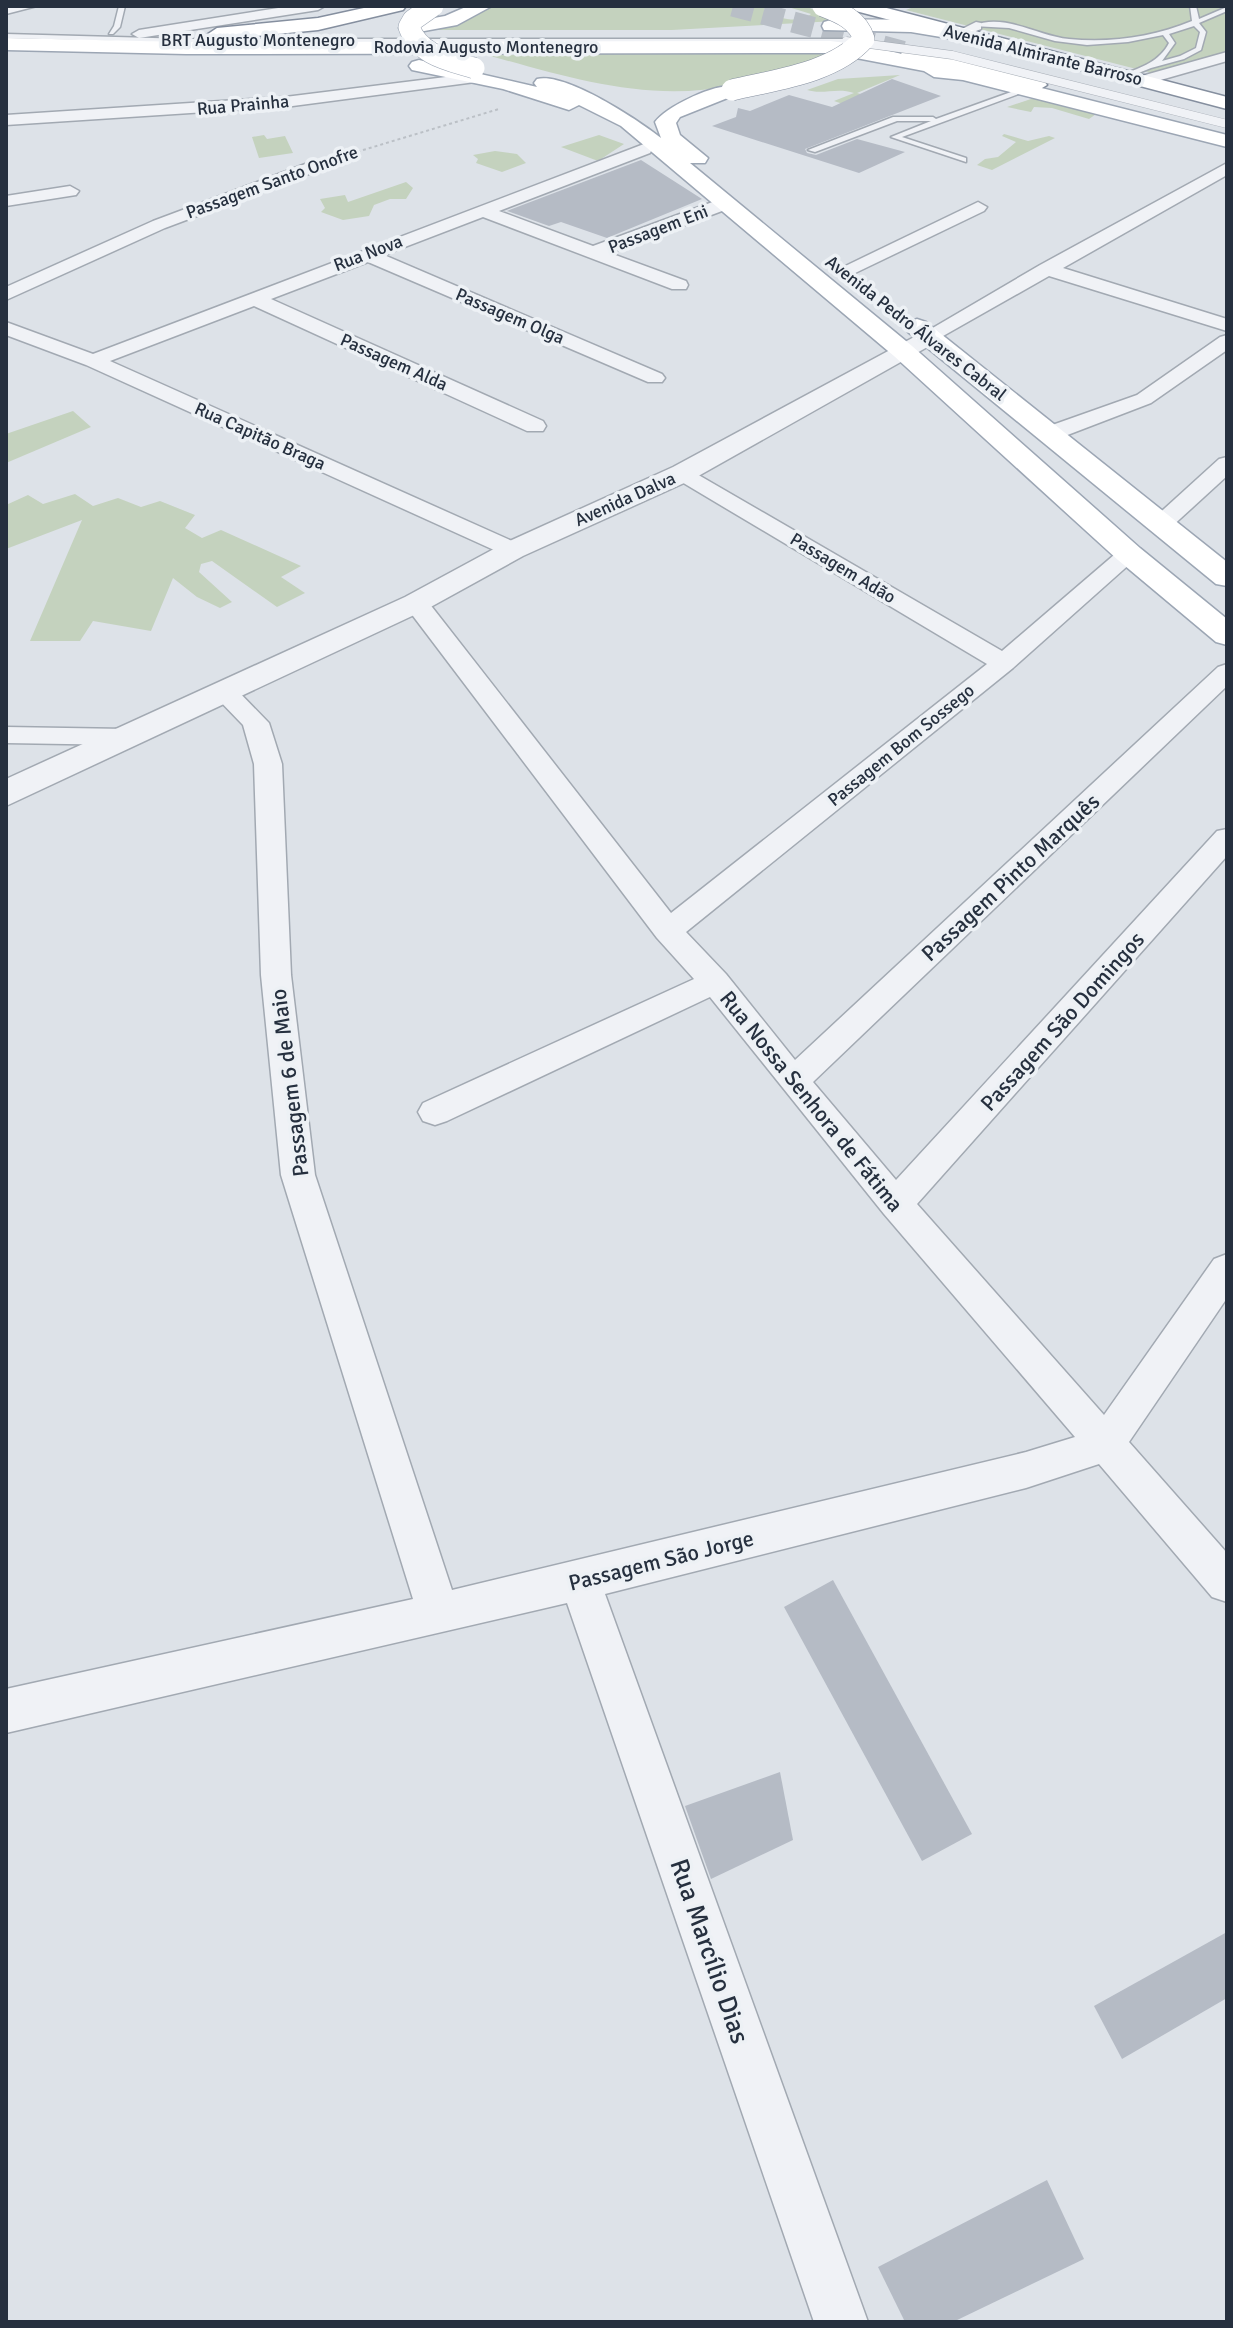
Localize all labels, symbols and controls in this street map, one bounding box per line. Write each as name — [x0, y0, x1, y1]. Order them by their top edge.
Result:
street label: Avenida Almirante Barroso — [941, 20, 1145, 90]
street label: BRT Augusto Montenegro — [161, 29, 355, 51]
street label: Rodovia Augusto Montenegro — [374, 36, 598, 58]
street label: Rua Prainha — [196, 90, 290, 120]
street label: Passagem Santo Onofre — [183, 141, 361, 223]
street label: Passagem Eni — [605, 200, 711, 258]
street label: Rua Nova — [330, 230, 406, 276]
street label: Avenida Pedro Álvares Cabral — [821, 251, 1011, 405]
street label: Passagem Olga — [452, 283, 568, 349]
street label: Passagem Alda — [337, 329, 451, 395]
street label: Rua Capitão Braga — [191, 397, 329, 475]
street label: Avenida Dalva — [571, 467, 679, 531]
street label: Passagem Adão — [786, 528, 900, 608]
street label: Passagem Bom Sossego — [823, 679, 979, 811]
street label: Passagem Pinto Marquês — [916, 788, 1105, 967]
street label: Passagem São Domingos — [975, 926, 1150, 1117]
street label: Rua Nossa Senhora de Fátima — [714, 985, 909, 1217]
street label: Passagem 6 de Maio — [265, 987, 314, 1178]
street label: Passagem São Jorge — [566, 1524, 757, 1597]
street label: Rua Marcílio Dias — [662, 1855, 756, 2048]

